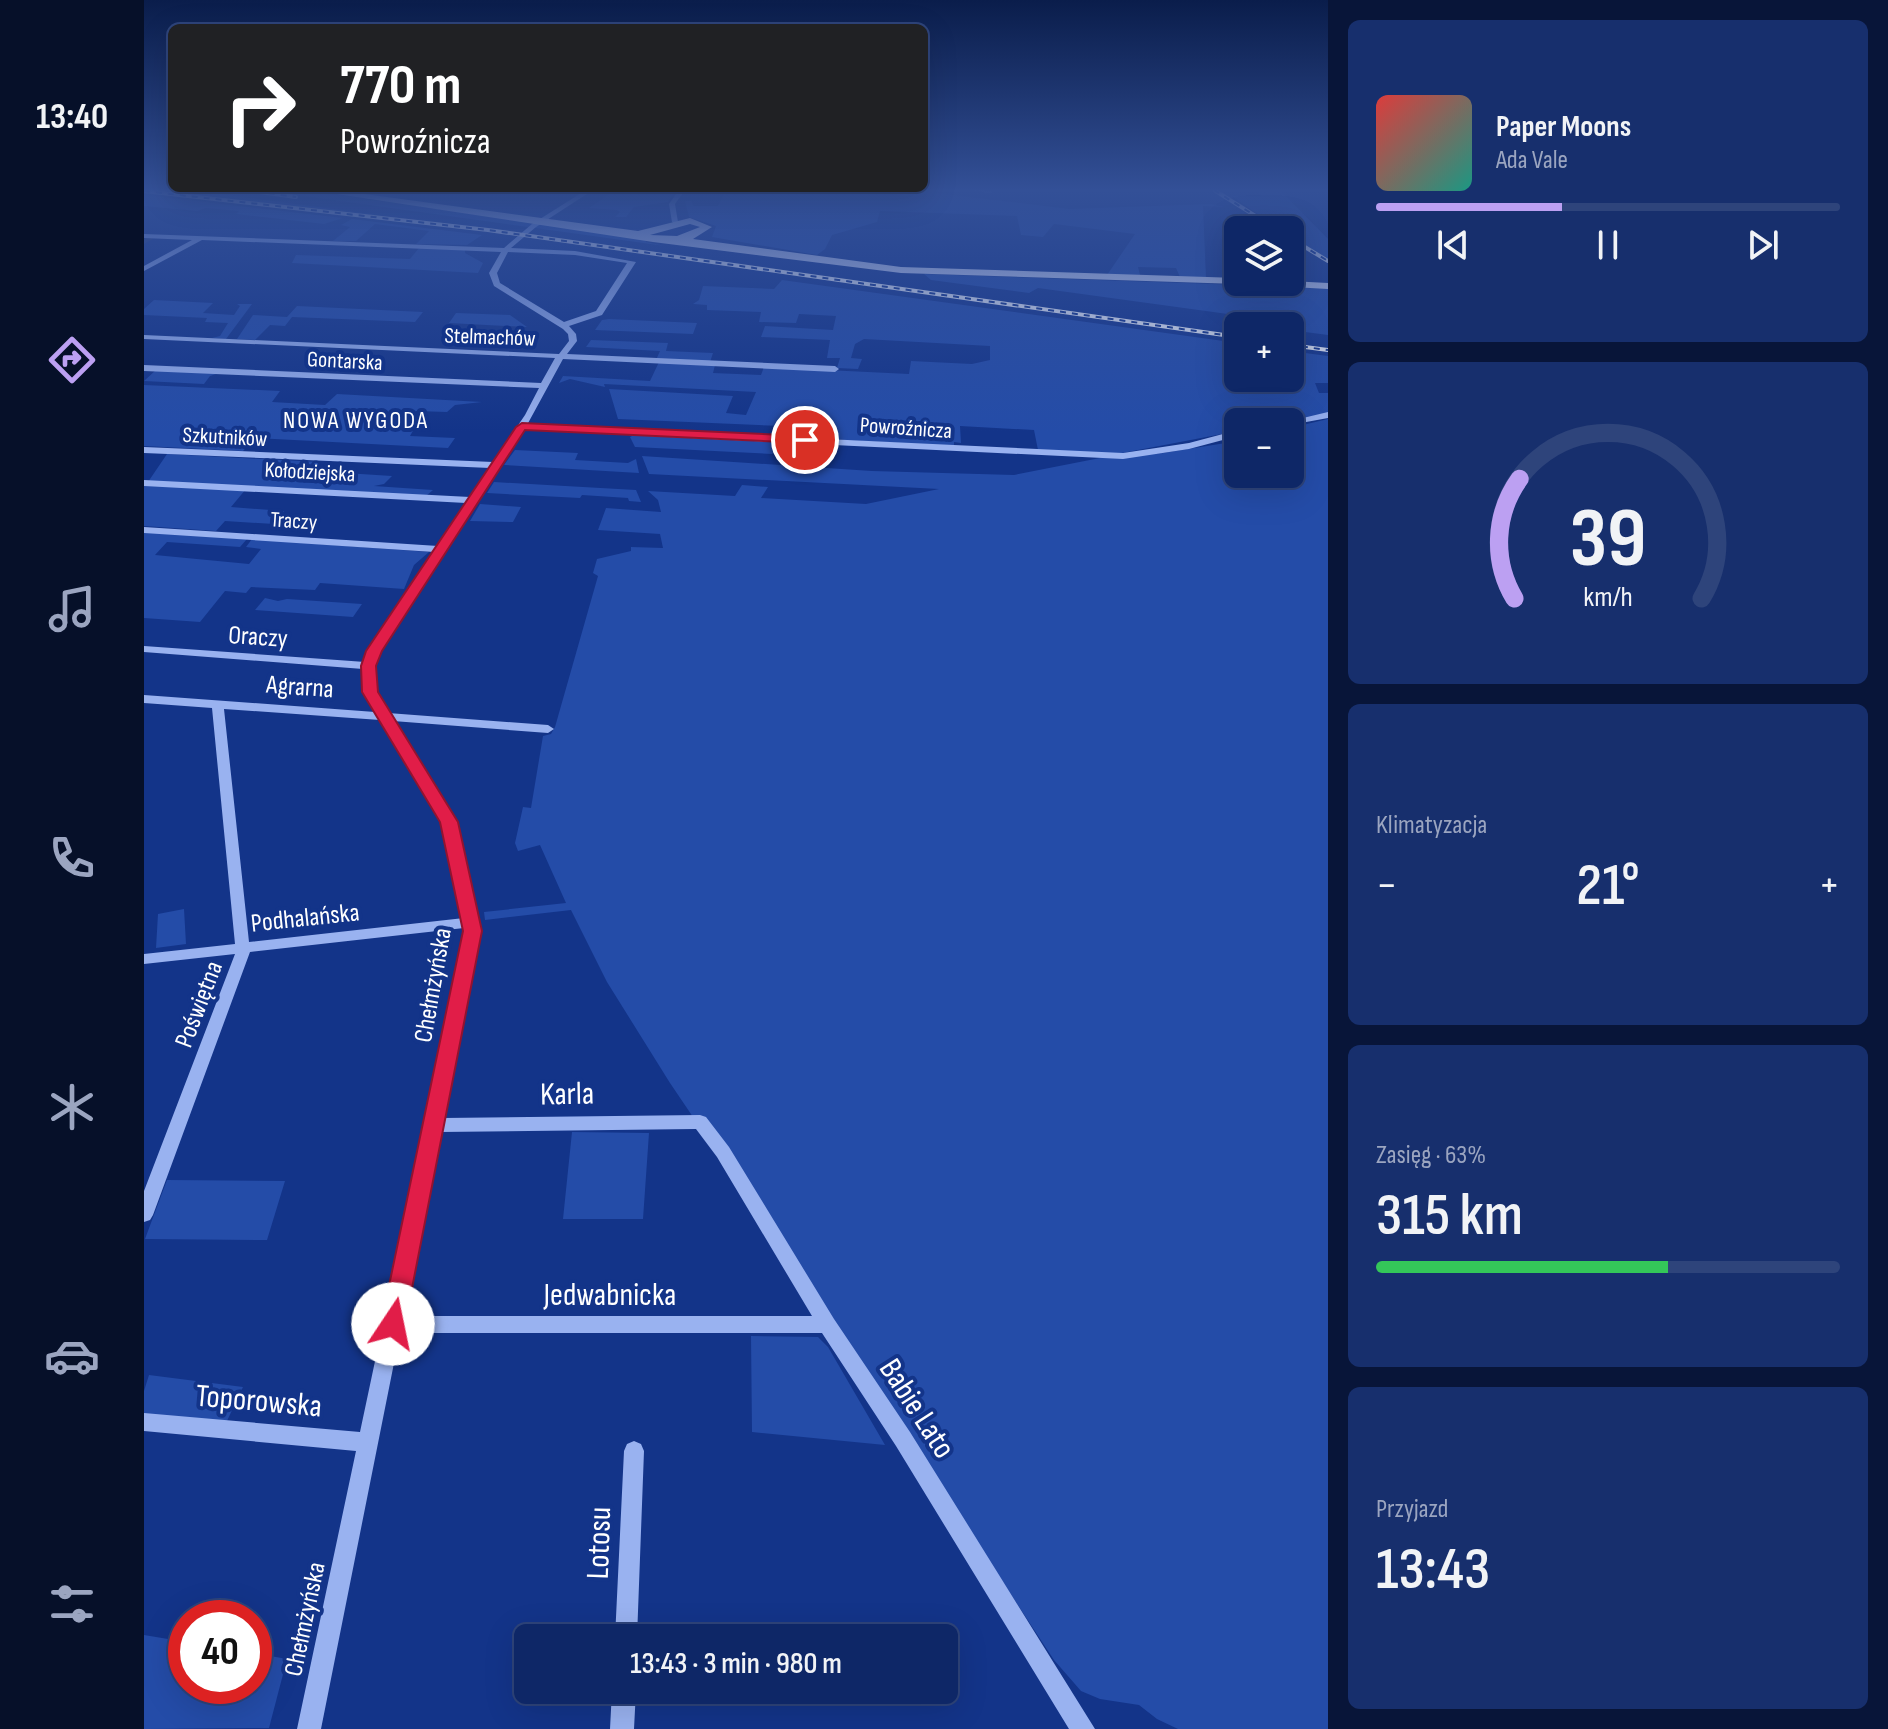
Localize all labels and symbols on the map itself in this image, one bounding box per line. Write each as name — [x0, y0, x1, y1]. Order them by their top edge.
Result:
street label: Stelmachów — [444, 322, 536, 353]
street label: Gontarska — [306, 346, 383, 377]
district label: NOWA WYGODA — [283, 406, 429, 435]
pin — [771, 406, 839, 474]
street label: Powroźnicza — [859, 412, 953, 445]
street label: Szkutników — [182, 422, 268, 453]
street label: Kołodziejska — [264, 457, 356, 488]
street label: Traczy — [270, 506, 319, 537]
street label: Oraczy — [227, 620, 289, 655]
street label: Agrarna — [264, 670, 335, 705]
street label: Podhalańska — [249, 897, 361, 940]
street label: Chełmżyńska — [408, 926, 459, 1045]
street label: Poświętna — [169, 957, 230, 1052]
street label: Karla — [540, 1075, 594, 1114]
street label: Jedwabnicka — [543, 1276, 676, 1315]
position arrow — [351, 1282, 435, 1366]
street label: Babie Lato — [870, 1352, 963, 1466]
street label: Toporowska — [194, 1377, 324, 1426]
street label: Lotosu — [579, 1506, 620, 1580]
street label: Chełmżyńska — [278, 1560, 333, 1679]
speed limit sign: 40 — [168, 1600, 272, 1704]

